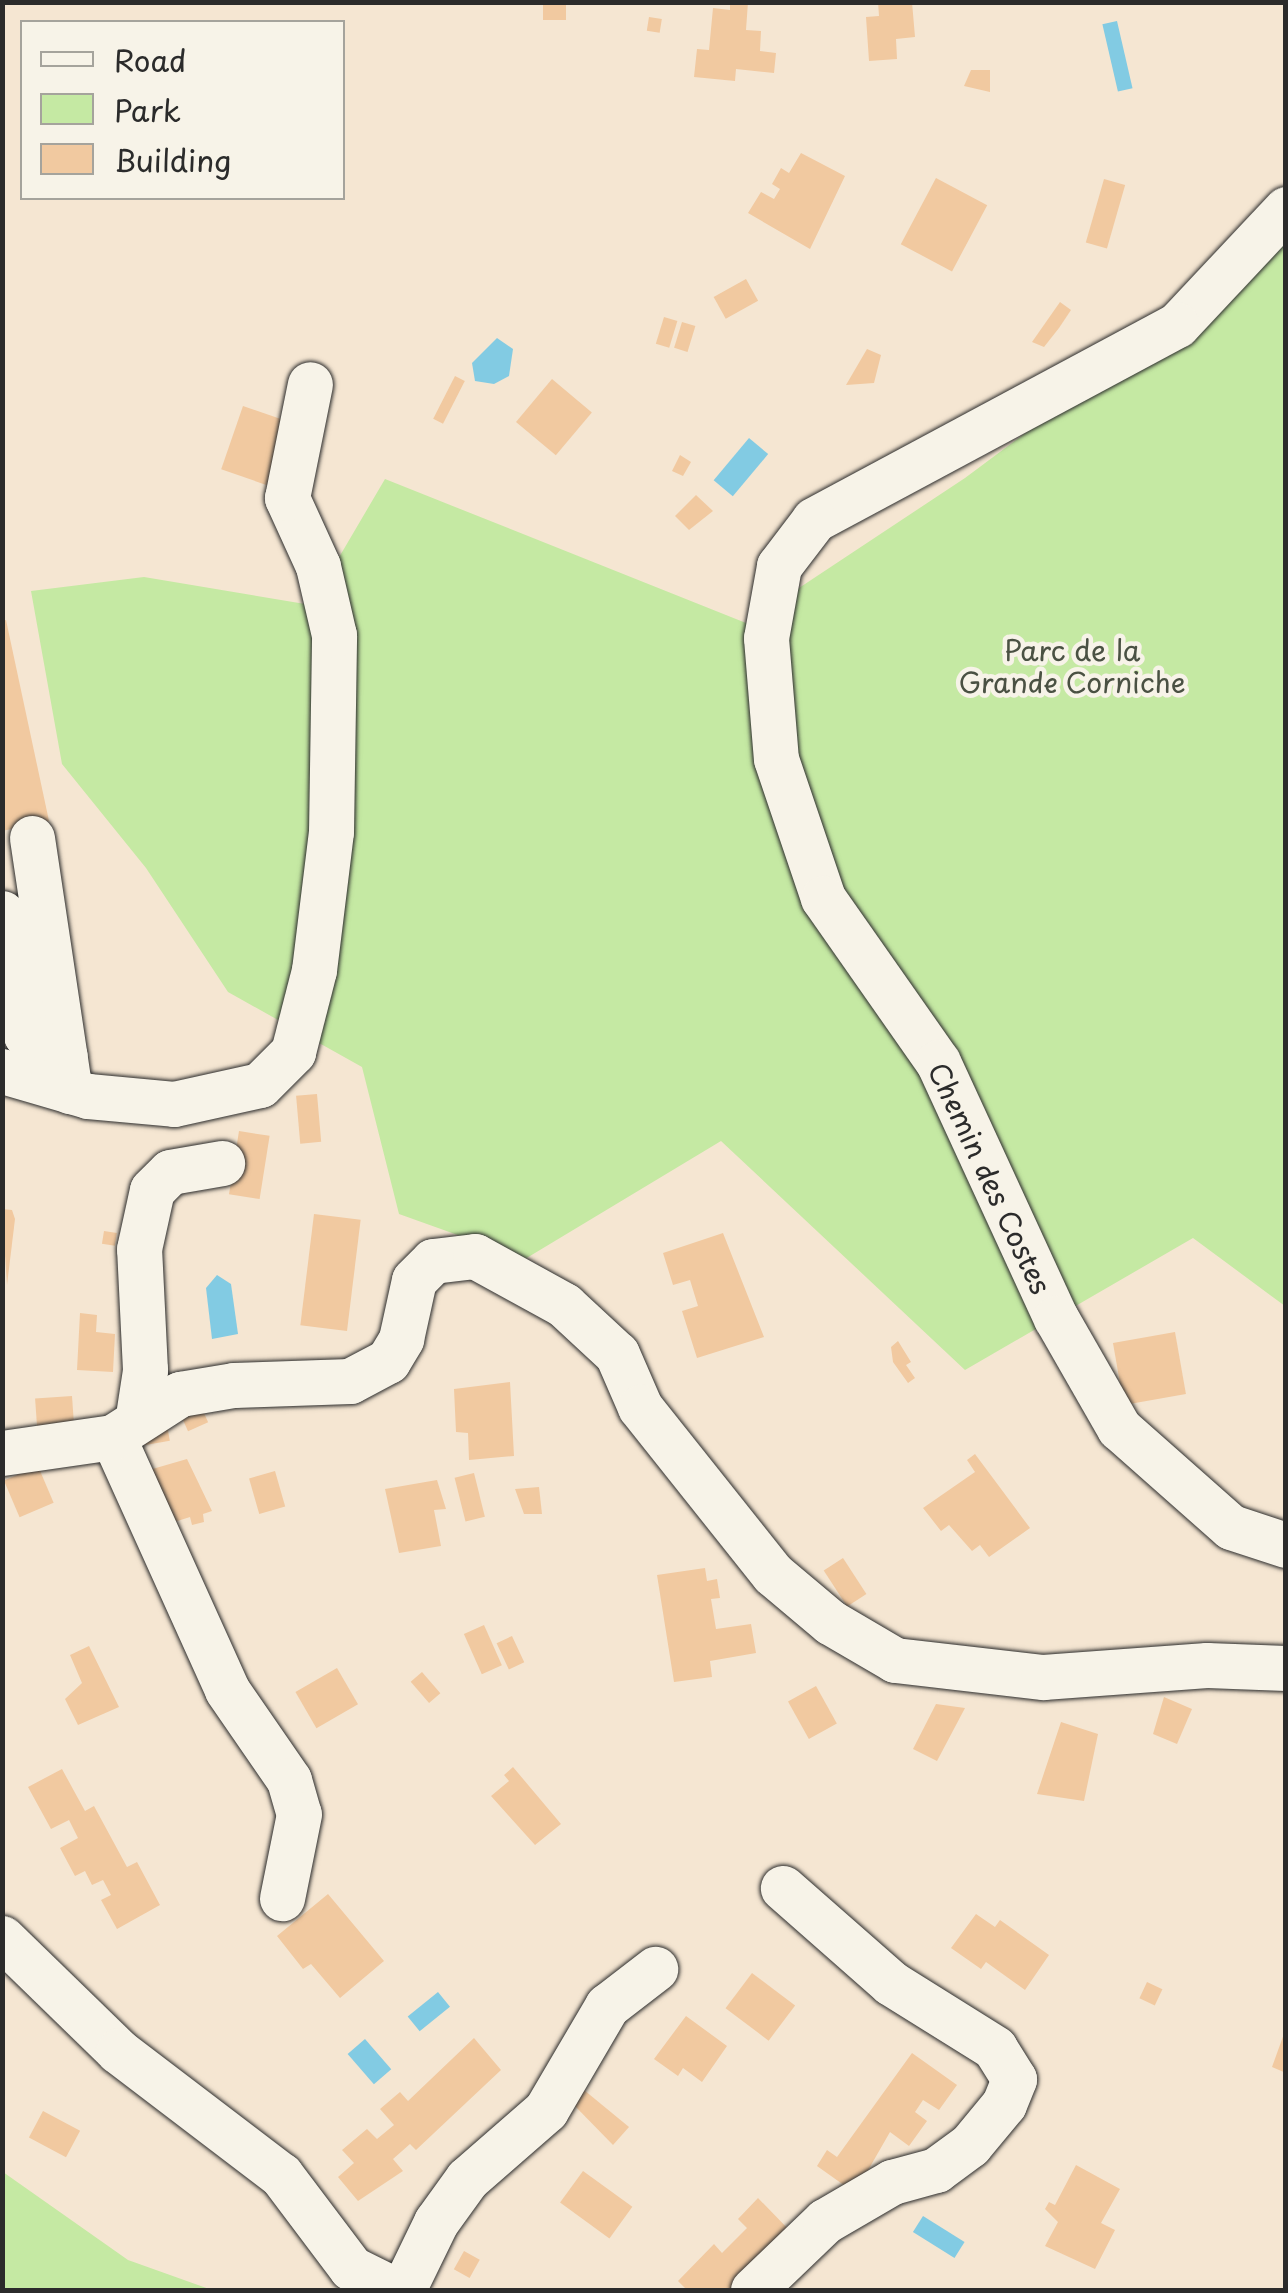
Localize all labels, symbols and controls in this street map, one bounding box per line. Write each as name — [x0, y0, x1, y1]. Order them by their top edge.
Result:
legend — [20, 20, 345, 200]
text: Road — [114, 37, 187, 82]
text: Park — [114, 87, 181, 132]
text: Building — [114, 137, 231, 182]
park label: Parc de la Grande Corniche — [957, 633, 1187, 699]
street label: Chemin des Costes — [922, 1057, 1058, 1299]

